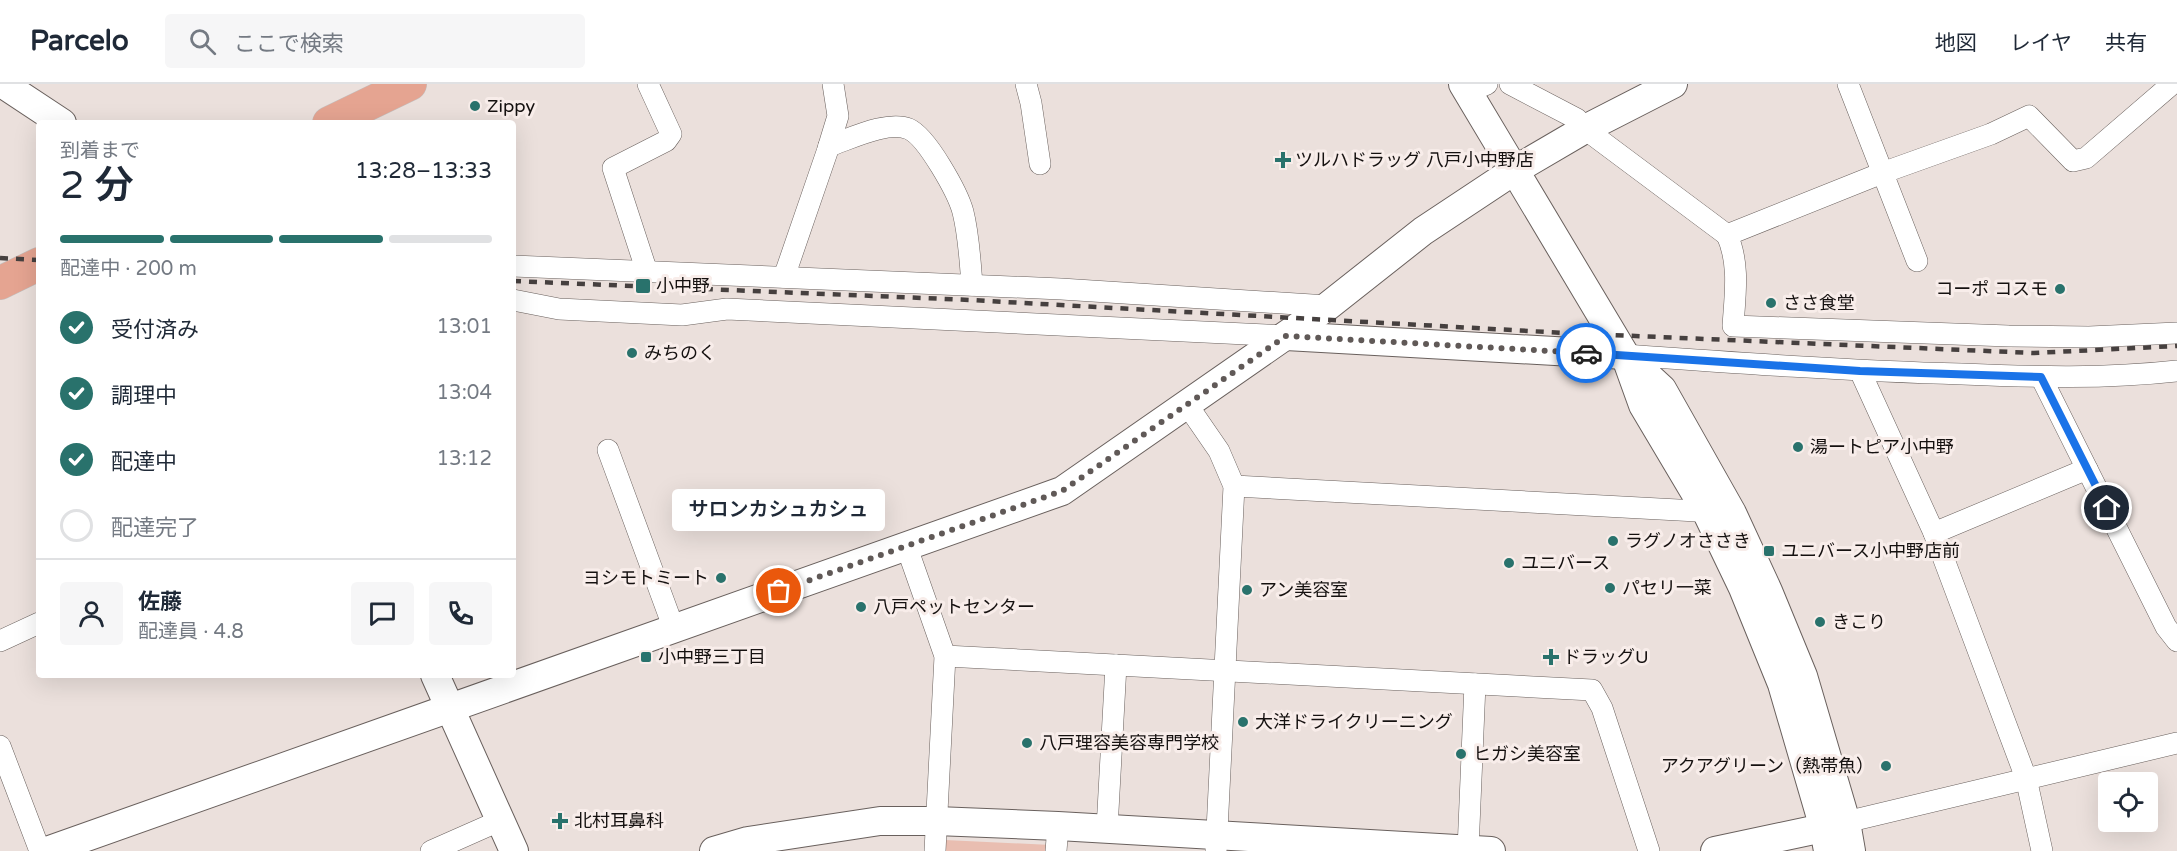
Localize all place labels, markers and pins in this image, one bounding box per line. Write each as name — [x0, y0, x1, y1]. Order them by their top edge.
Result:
place label: Zippy — [487, 95, 536, 117]
marker: Zippy — [468, 99, 482, 113]
place label: ツルハドラッグ 八戸小中野店 — [1295, 149, 1534, 171]
marker: ツルハドラッグ 八戸小中野店 — [1276, 153, 1290, 167]
place label: 小中野 — [656, 275, 710, 297]
marker: 小中野 — [634, 277, 652, 295]
place label: コーポ コスモ — [1935, 278, 2048, 300]
marker: コーポ コスモ — [2053, 282, 2067, 296]
place label: ささ食堂 — [1783, 292, 1855, 314]
marker: ささ食堂 — [1764, 296, 1778, 310]
place label: みちのく — [644, 342, 716, 364]
marker: みちのく — [625, 346, 639, 360]
place label: 湯ートピア小中野 — [1810, 436, 1954, 458]
marker: 湯ートピア小中野 — [1791, 440, 1805, 454]
pin — [2081, 482, 2132, 533]
callout: サロンカシュカシュ — [672, 489, 886, 531]
place label: ラグノオささき — [1625, 530, 1751, 552]
marker: ラグノオささき — [1606, 534, 1620, 548]
place label: ユニバース小中野店前 — [1781, 540, 1960, 562]
marker: ユニバース小中野店前 — [1762, 544, 1776, 558]
place label: ユニバース — [1521, 552, 1610, 574]
marker: ユニバース — [1502, 556, 1516, 570]
pin — [753, 565, 804, 616]
place label: ヨシモトミート — [583, 567, 709, 589]
marker: ヨシモトミート — [714, 571, 728, 585]
place label: パセリ一菜 — [1622, 577, 1712, 599]
place label: アン美容室 — [1259, 579, 1348, 601]
marker: パセリ一菜 — [1603, 581, 1617, 595]
marker: アン美容室 — [1240, 583, 1254, 597]
place label: 八戸ペットセンター — [873, 596, 1035, 618]
marker: 八戸ペットセンター — [854, 600, 868, 614]
place label: きこり — [1832, 611, 1886, 633]
marker: きこり — [1813, 615, 1827, 629]
place label: 小中野三丁目 — [658, 646, 766, 668]
place label: ドラッグU — [1563, 646, 1649, 668]
marker: 小中野三丁目 — [639, 650, 653, 664]
marker: ドラッグU — [1544, 650, 1558, 664]
place label: 大洋ドライクリーニング — [1255, 711, 1453, 733]
marker: 大洋ドライクリーニング — [1236, 715, 1250, 729]
place label: 八戸理容美容専門学校 — [1039, 732, 1219, 754]
marker: 八戸理容美容専門学校 — [1020, 736, 1034, 750]
place label: ヒガシ美容室 — [1473, 743, 1581, 765]
marker: ヒガシ美容室 — [1454, 747, 1468, 761]
place label: アクアグリーン（熱帯魚） — [1661, 755, 1874, 777]
marker: アクアグリーン（熱帯魚） — [1879, 759, 1893, 773]
place label: 北村耳鼻科 — [574, 810, 664, 832]
marker: 北村耳鼻科 — [551, 812, 569, 830]

